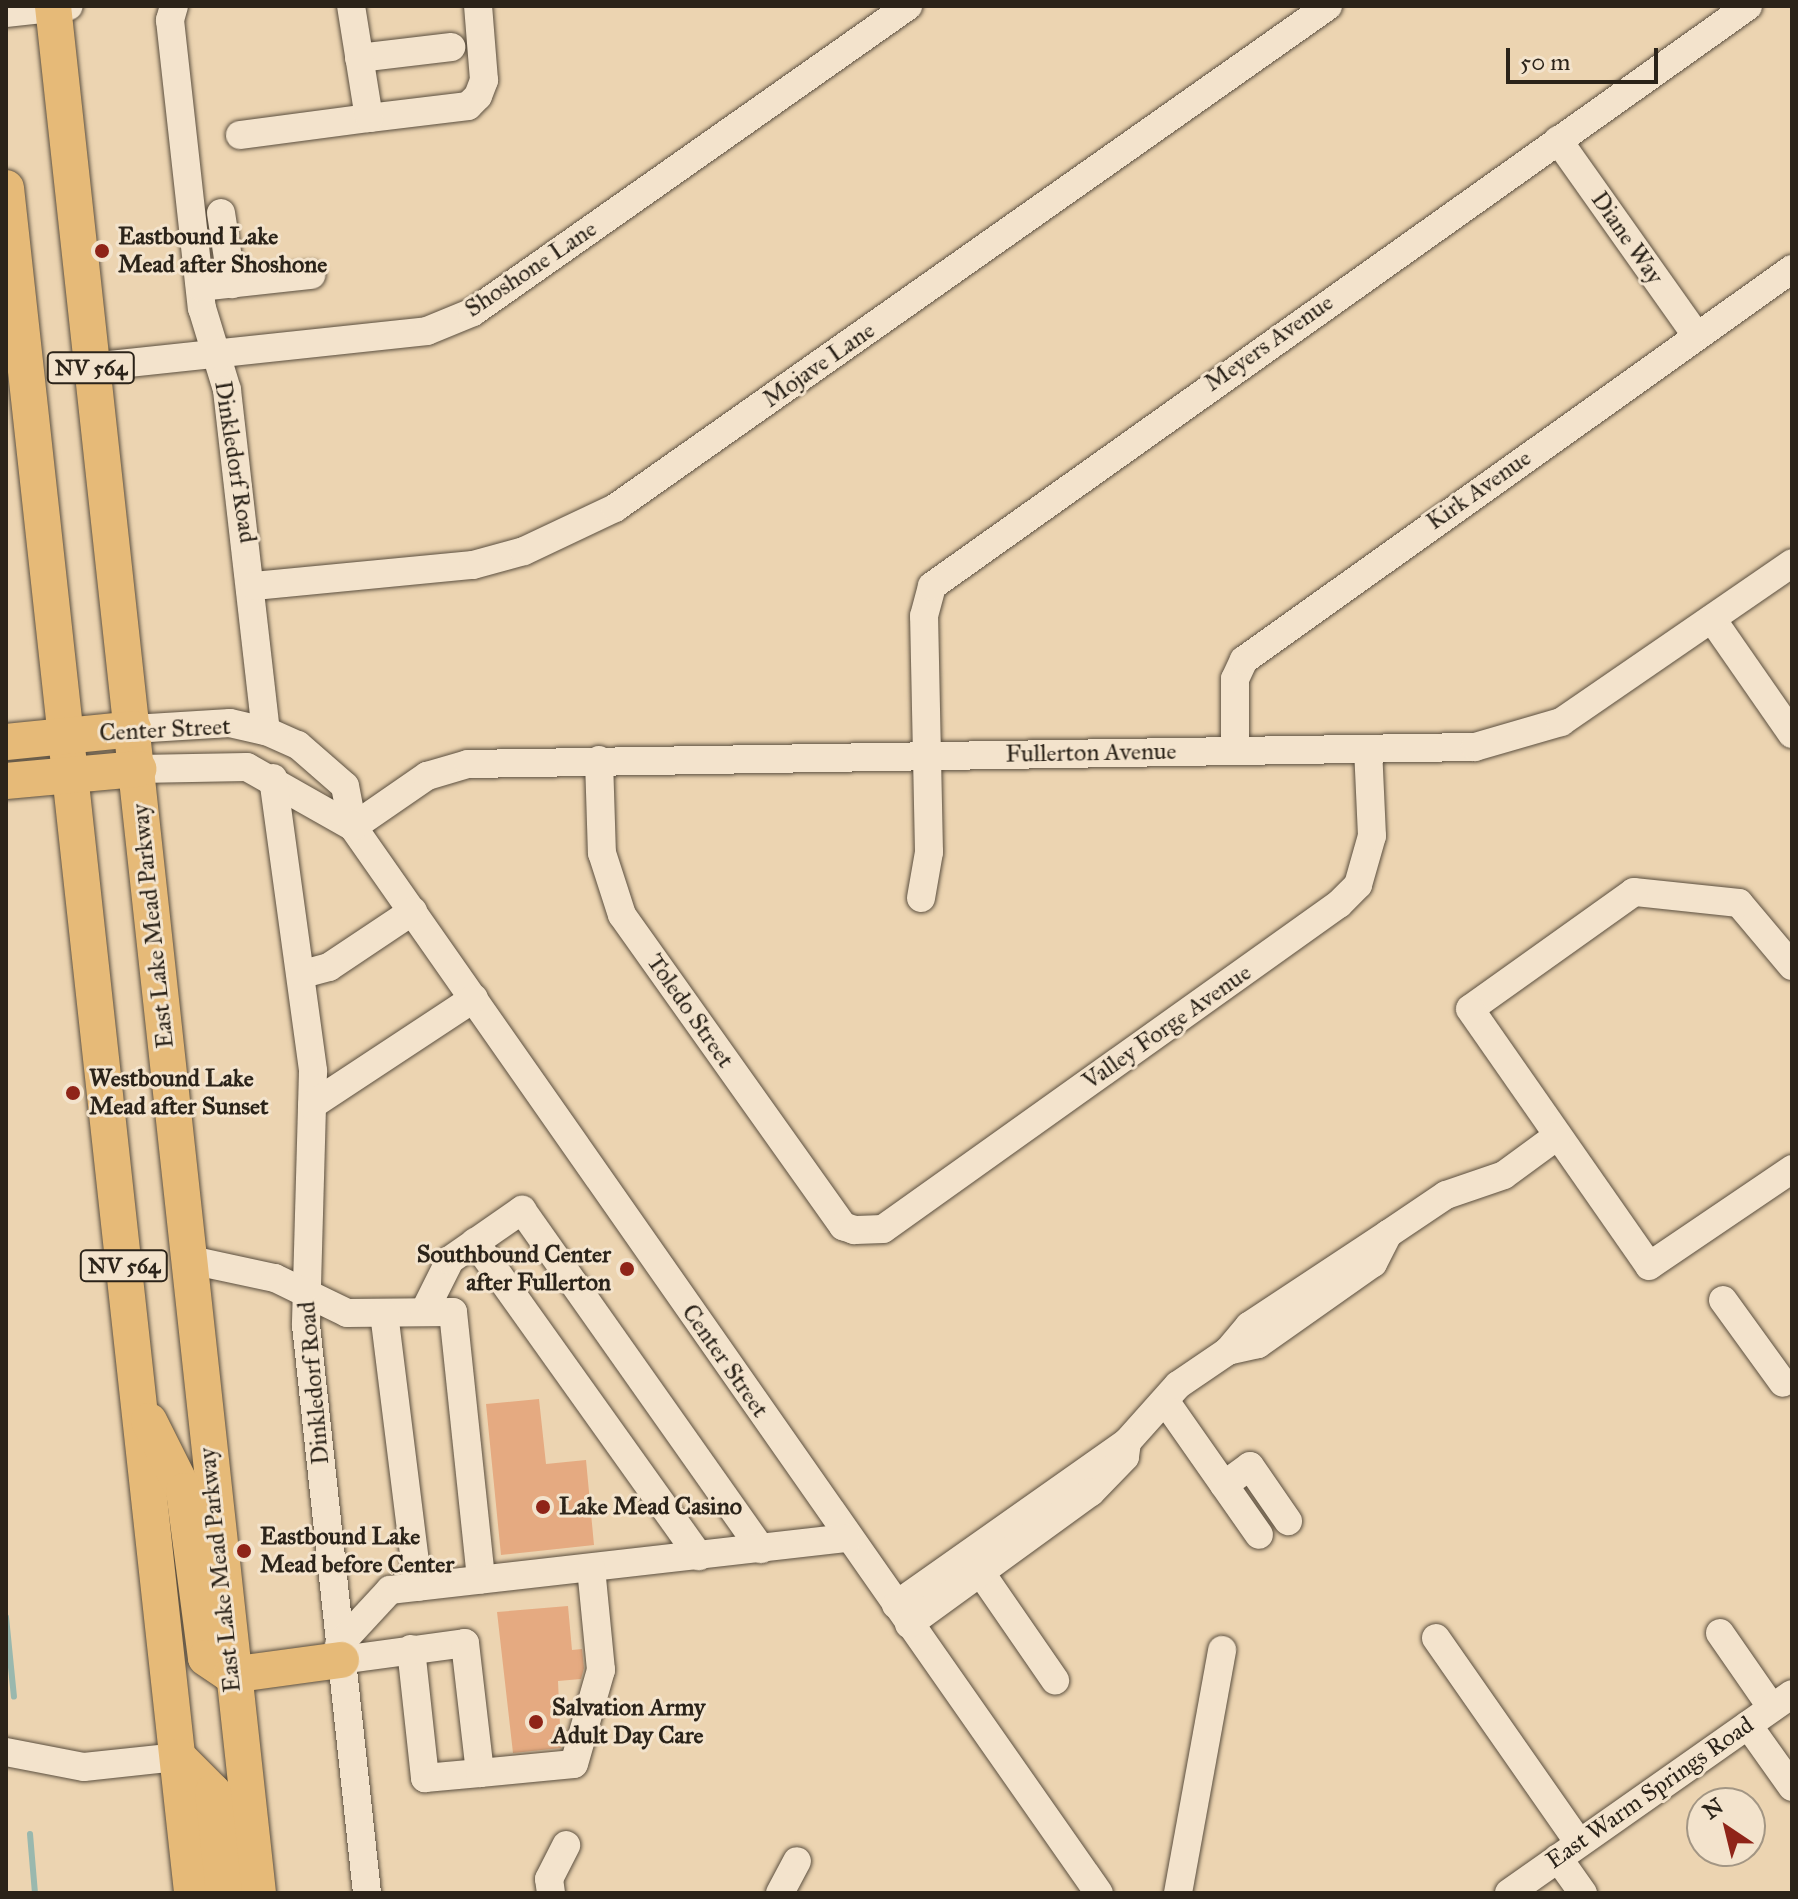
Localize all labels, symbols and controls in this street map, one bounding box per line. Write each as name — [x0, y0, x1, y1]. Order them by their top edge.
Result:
scale bar — [1510, 32, 1662, 82]
text: 50 m — [1520, 47, 1570, 77]
street label: Diane Way — [1585, 186, 1669, 290]
street label: Shoshone Lane — [460, 214, 602, 324]
place label: Eastbound Lake Mead after Shoshone — [118, 223, 327, 279]
marker: Eastbound Lake Mead after Shoshone — [93, 242, 111, 260]
street label: Meyers Avenue — [1199, 288, 1339, 398]
street label: Mojave Lane — [758, 316, 880, 414]
road number: NV 564 — [45, 350, 137, 386]
street label: Dinkledorf Road — [208, 379, 262, 545]
street label: Kirk Avenue — [1421, 444, 1537, 536]
street label: Center Street — [99, 712, 231, 748]
street label: Fullerton Avenue — [1005, 737, 1177, 769]
street label: East Lake Mead Parkway — [126, 802, 180, 1050]
street label: Toledo Street — [640, 949, 740, 1073]
street label: Valley Forge Avenue — [1077, 958, 1257, 1096]
place label: Westbound Lake Mead after Sunset — [89, 1065, 269, 1121]
marker: Westbound Lake Mead after Sunset — [64, 1084, 82, 1102]
place label: Southbound Center after Fullerton — [417, 1241, 611, 1297]
road number: NV 564 — [78, 1248, 170, 1284]
marker: Southbound Center after Fullerton — [618, 1260, 636, 1278]
street label: Center Street — [675, 1299, 775, 1423]
street label: Dinkledorf Road — [293, 1300, 335, 1466]
street label: East Lake Mead Parkway — [193, 1446, 247, 1694]
place label: Lake Mead Casino — [559, 1493, 742, 1521]
marker: Lake Mead Casino — [534, 1498, 552, 1516]
place label: Eastbound Lake Mead before Center — [260, 1523, 454, 1579]
marker: Eastbound Lake Mead before Center — [235, 1542, 253, 1560]
place label: Salvation Army Adult Day Care — [552, 1694, 705, 1750]
street label: East Warm Springs Road — [1541, 1711, 1759, 1875]
marker: Salvation Army Adult Day Care — [527, 1713, 545, 1731]
north arrow — [1686, 1787, 1766, 1867]
text: N — [1698, 1792, 1728, 1825]

